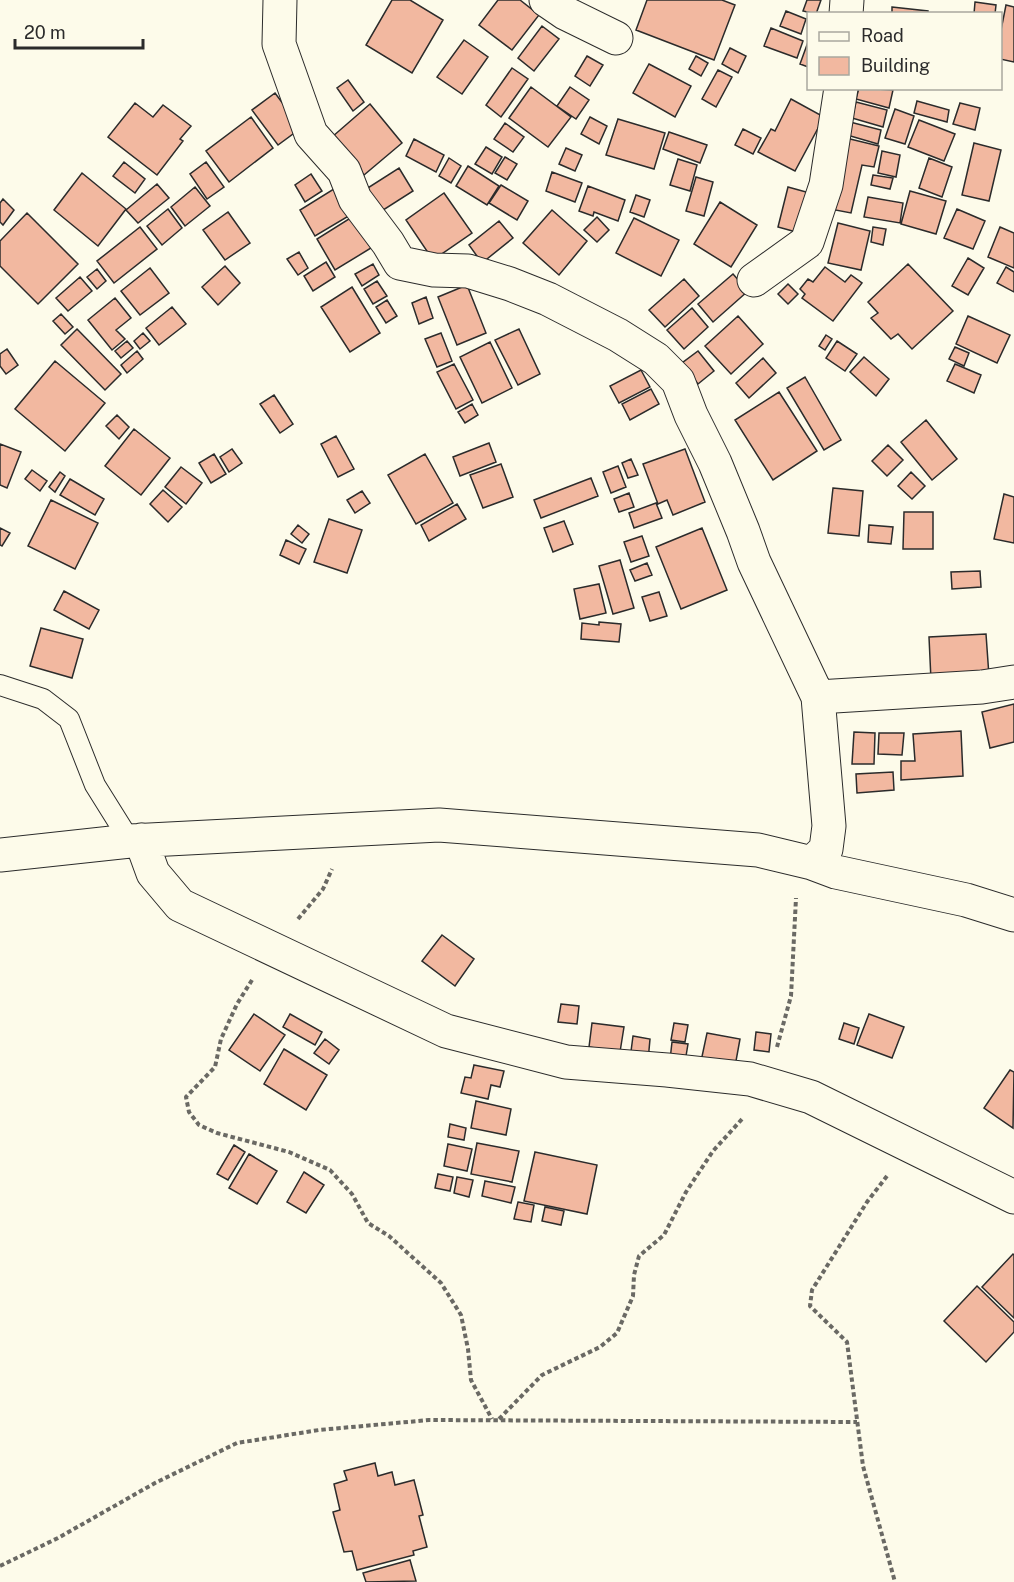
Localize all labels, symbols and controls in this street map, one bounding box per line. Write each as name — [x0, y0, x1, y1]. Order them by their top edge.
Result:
scale bar — [15, 12, 142, 50]
legend — [807, 12, 1002, 90]
text: 20 m — [24, 22, 66, 43]
text: Road — [861, 25, 904, 46]
text: Building — [861, 55, 930, 76]

